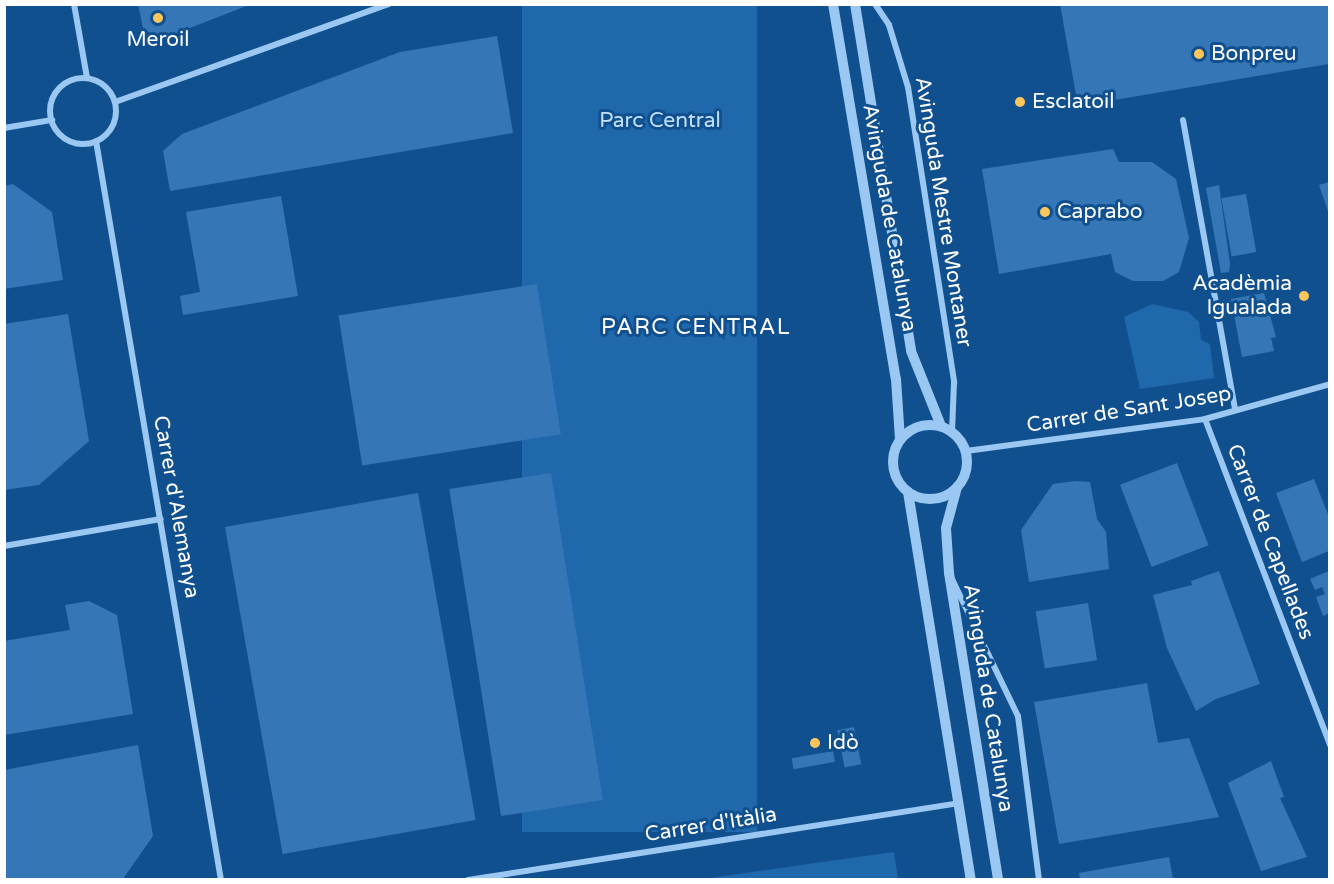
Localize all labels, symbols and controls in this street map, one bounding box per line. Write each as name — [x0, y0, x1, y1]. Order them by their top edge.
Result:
marker: Meroil — [151, 11, 165, 25]
place label: Meroil — [127, 27, 189, 53]
place label: Bonpreu — [1211, 41, 1297, 67]
marker: Bonpreu — [1192, 47, 1206, 61]
street label: Avinguda Mestre Montaner — [909, 75, 977, 349]
place label: Esclatoil — [1032, 89, 1114, 115]
marker: Esclatoil — [1013, 95, 1027, 109]
street label: Avinguda de Catalunya — [857, 102, 921, 334]
park label: Parc Central — [599, 108, 721, 134]
place label: Caprabo — [1057, 199, 1143, 225]
marker: Caprabo — [1038, 205, 1052, 219]
place label: Acadèmia Igualada — [1192, 271, 1292, 321]
marker: Acadèmia Igualada — [1297, 289, 1311, 303]
district label: PARC CENTRAL — [601, 315, 791, 341]
street label: Carrer de Sant Josep — [1025, 381, 1233, 439]
street label: Carrer d'Alemanya — [148, 414, 204, 600]
street label: Carrer de Capellades — [1221, 441, 1319, 643]
street label: Avinguda de Catalunya — [958, 582, 1018, 814]
place label: Idò — [827, 730, 859, 756]
marker: Idò — [808, 736, 822, 750]
street label: Carrer d'Itàlia — [643, 802, 779, 848]

